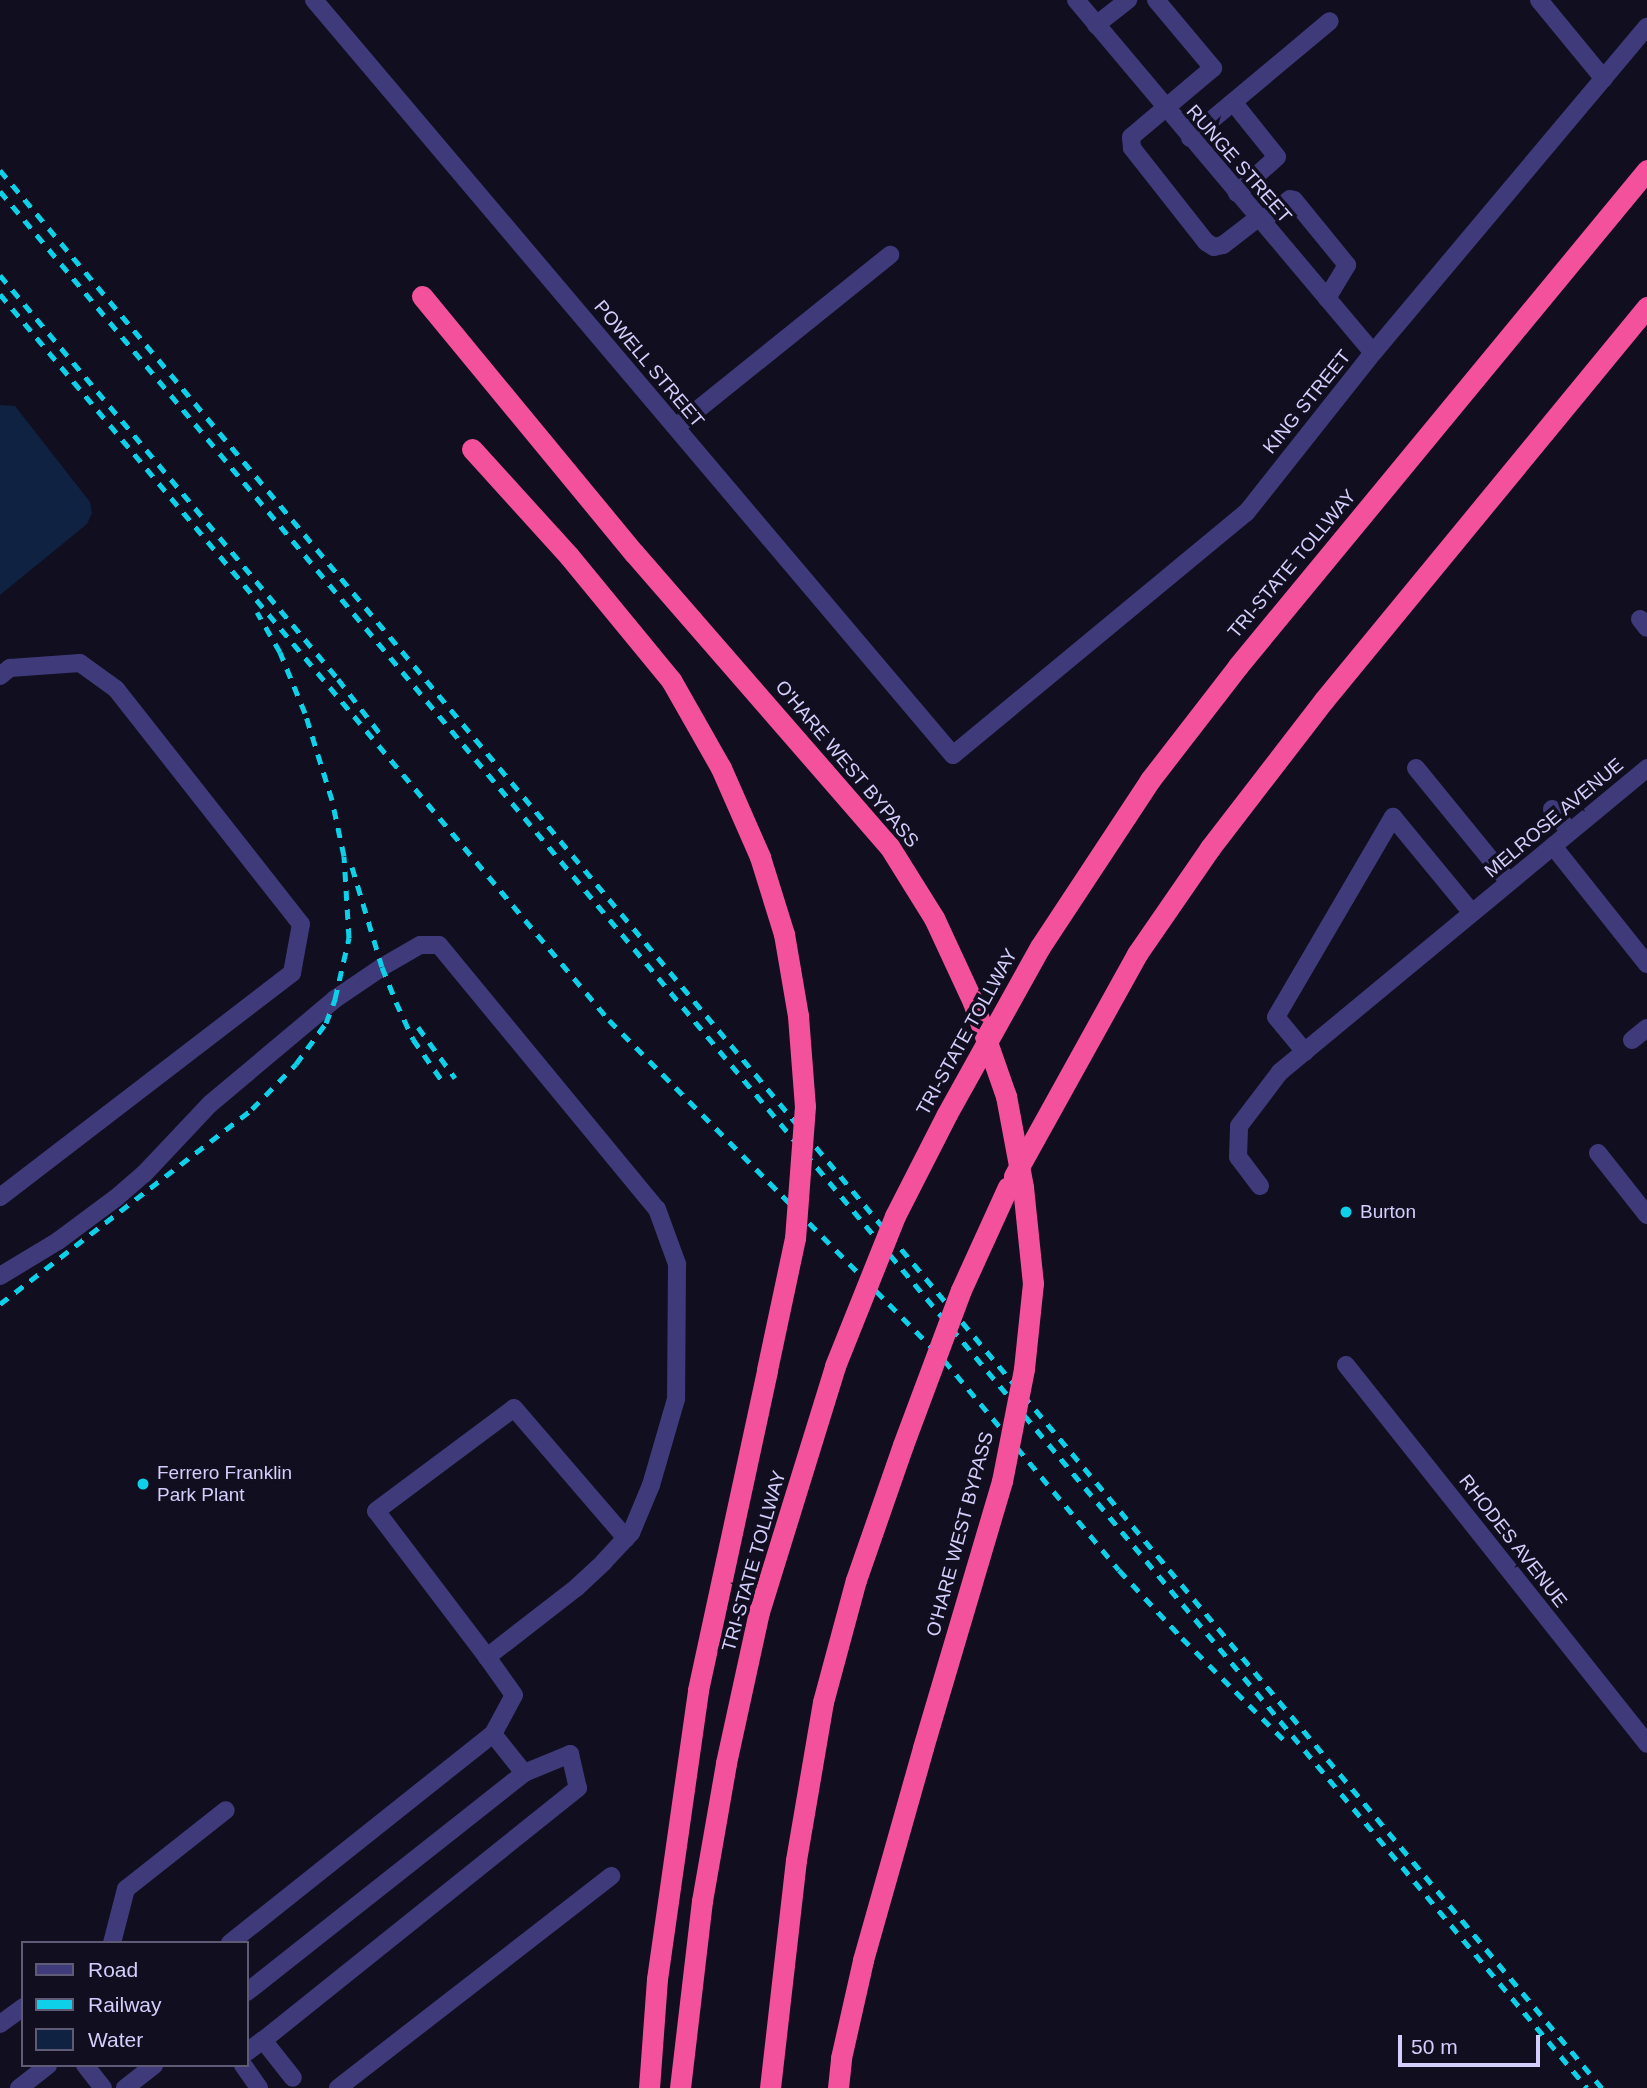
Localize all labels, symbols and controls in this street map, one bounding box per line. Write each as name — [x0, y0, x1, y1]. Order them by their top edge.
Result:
street label: RUNGE STREET — [1182, 100, 1296, 228]
street label: POWELL STREET — [589, 296, 709, 432]
street label: KING STREET — [1258, 346, 1356, 458]
street label: TRI-STATE TOLLWAY — [1223, 485, 1361, 643]
street label: O'HARE WEST BYPASS — [770, 676, 924, 852]
street label: MELROSE AVENUE — [1480, 753, 1628, 883]
street label: TRI-STATE TOLLWAY — [912, 944, 1022, 1120]
place label: Burton — [1360, 1201, 1416, 1223]
marker: Burton — [1338, 1204, 1354, 1220]
street label: O'HARE WEST BYPASS — [922, 1429, 998, 1639]
place label: Ferrero Franklin Park Plant — [157, 1462, 292, 1506]
street label: TRI-STATE TOLLWAY — [717, 1468, 791, 1654]
street label: RHODES AVENUE — [1454, 1470, 1572, 1612]
marker: Ferrero Franklin Park Plant — [135, 1476, 151, 1492]
legend — [21, 1941, 248, 2067]
text: Road — [88, 1958, 138, 1981]
text: Railway — [88, 1993, 162, 2016]
scale bar — [1402, 2022, 1544, 2066]
text: Water — [88, 2028, 143, 2051]
text: 50 m — [1411, 2035, 1458, 2058]

